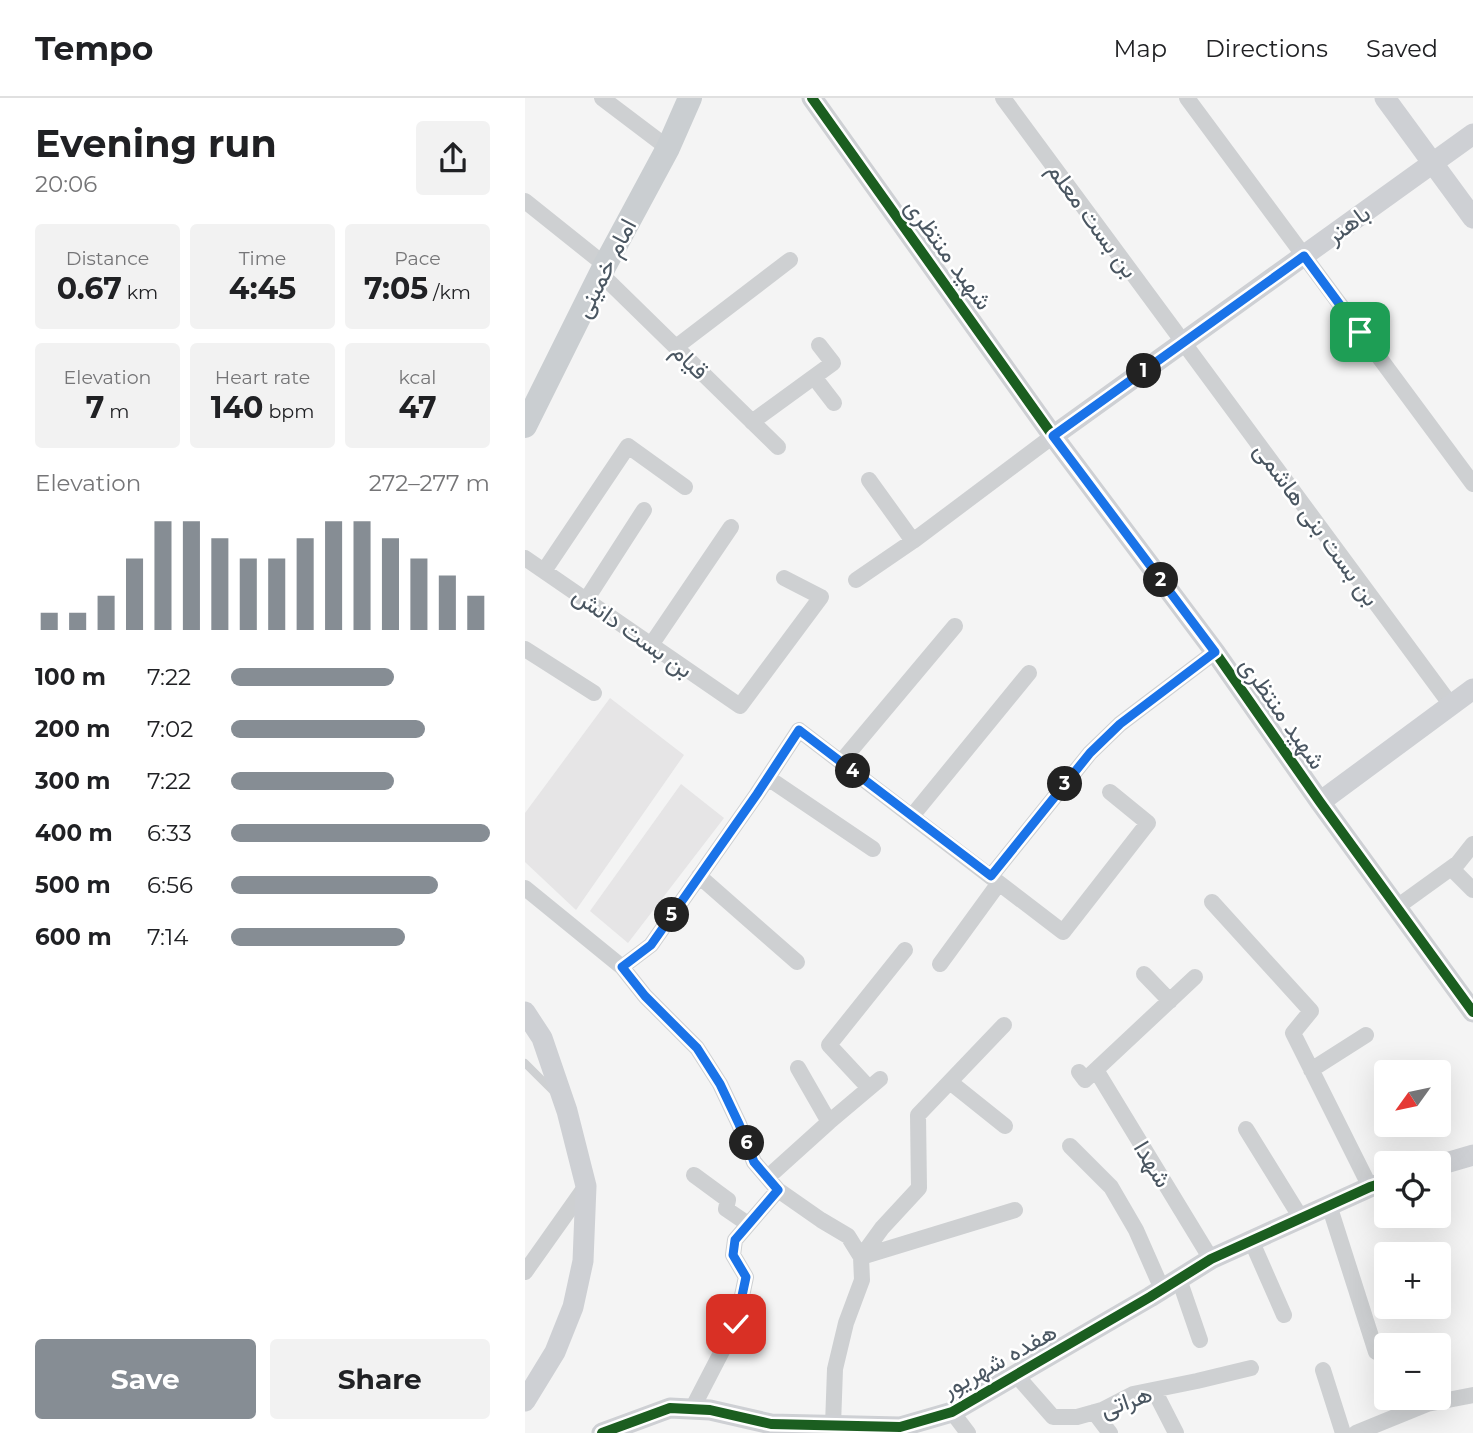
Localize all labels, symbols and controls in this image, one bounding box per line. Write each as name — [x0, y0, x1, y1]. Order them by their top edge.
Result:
text: Tempo — [35, 28, 153, 68]
text: Map — [1114, 34, 1167, 63]
text: Directions — [1205, 34, 1328, 63]
text: Saved — [1366, 34, 1438, 63]
text: Evening run — [35, 120, 277, 167]
button: share — [416, 121, 490, 195]
street label: بن بست معلم — [1040, 156, 1145, 285]
text: 20:06 — [35, 170, 97, 198]
street label: شهید منتظری — [898, 193, 999, 316]
street label: باهنر — [1319, 198, 1376, 251]
street label: امام خمینی — [568, 214, 644, 323]
text: Distance — [66, 247, 149, 270]
text: Time — [239, 247, 286, 270]
text: Pace — [394, 247, 441, 270]
text: 0.67 — [57, 270, 122, 307]
text: 4:45 — [229, 270, 296, 307]
text: 7:05 — [364, 270, 428, 307]
text: km — [122, 281, 158, 304]
text: /km — [428, 281, 471, 304]
pin — [1330, 302, 1390, 362]
icon: arrive — [1341, 313, 1379, 351]
street label: قیام — [664, 337, 715, 387]
pin: 1 — [1127, 354, 1161, 388]
text: 1 — [1140, 359, 1147, 382]
text: Elevation — [64, 366, 151, 389]
text: Heart rate — [215, 366, 310, 389]
text: kcal — [399, 366, 436, 389]
text: 7 — [86, 389, 104, 426]
text: 140 — [211, 389, 263, 426]
text: 47 — [398, 389, 437, 426]
text: m — [104, 400, 129, 423]
text: bpm — [263, 400, 314, 423]
street label: بن بست بنی هاشمی — [1248, 437, 1386, 611]
text: Elevation — [35, 469, 141, 497]
text: 272–277 m — [369, 469, 490, 497]
pin: 2 — [1143, 562, 1179, 598]
text: 2 — [1155, 568, 1166, 591]
street label: بن بست دانش — [567, 580, 699, 684]
street label: شهید منتظری — [1233, 651, 1332, 775]
text: 100 m — [35, 663, 106, 691]
text: 7:22 — [147, 663, 191, 691]
text: 200 m — [35, 715, 110, 743]
text: 7:02 — [147, 715, 193, 743]
pin: 4 — [835, 754, 871, 788]
text: 4 — [846, 759, 859, 782]
pin: 3 — [1047, 766, 1083, 802]
text: 300 m — [35, 767, 111, 795]
text: 7:22 — [147, 767, 191, 795]
text: 3 — [1059, 772, 1070, 795]
text: 400 m — [35, 819, 113, 847]
text: 6:33 — [147, 819, 192, 847]
text: 500 m — [35, 871, 111, 899]
text: 6:56 — [147, 871, 193, 899]
pin: 5 — [655, 898, 689, 932]
text: 5 — [666, 903, 677, 926]
text: 600 m — [35, 923, 112, 951]
text: 7:14 — [147, 923, 188, 951]
north arrow — [1374, 1060, 1451, 1138]
map controls — [1374, 1060, 1451, 1410]
pin: 6 — [729, 1126, 765, 1160]
text: 6 — [740, 1131, 753, 1154]
street label: شهدا — [1127, 1135, 1178, 1193]
button: locate — [1374, 1151, 1451, 1228]
button: + — [1374, 1242, 1451, 1319]
pin — [706, 1294, 766, 1354]
icon: check — [717, 1305, 755, 1343]
street label: هفده شهریور — [936, 1317, 1062, 1405]
button: − — [1374, 1333, 1451, 1410]
button: Save — [35, 1339, 256, 1419]
button: Share — [270, 1339, 490, 1419]
street label: هراتی — [1096, 1379, 1156, 1424]

